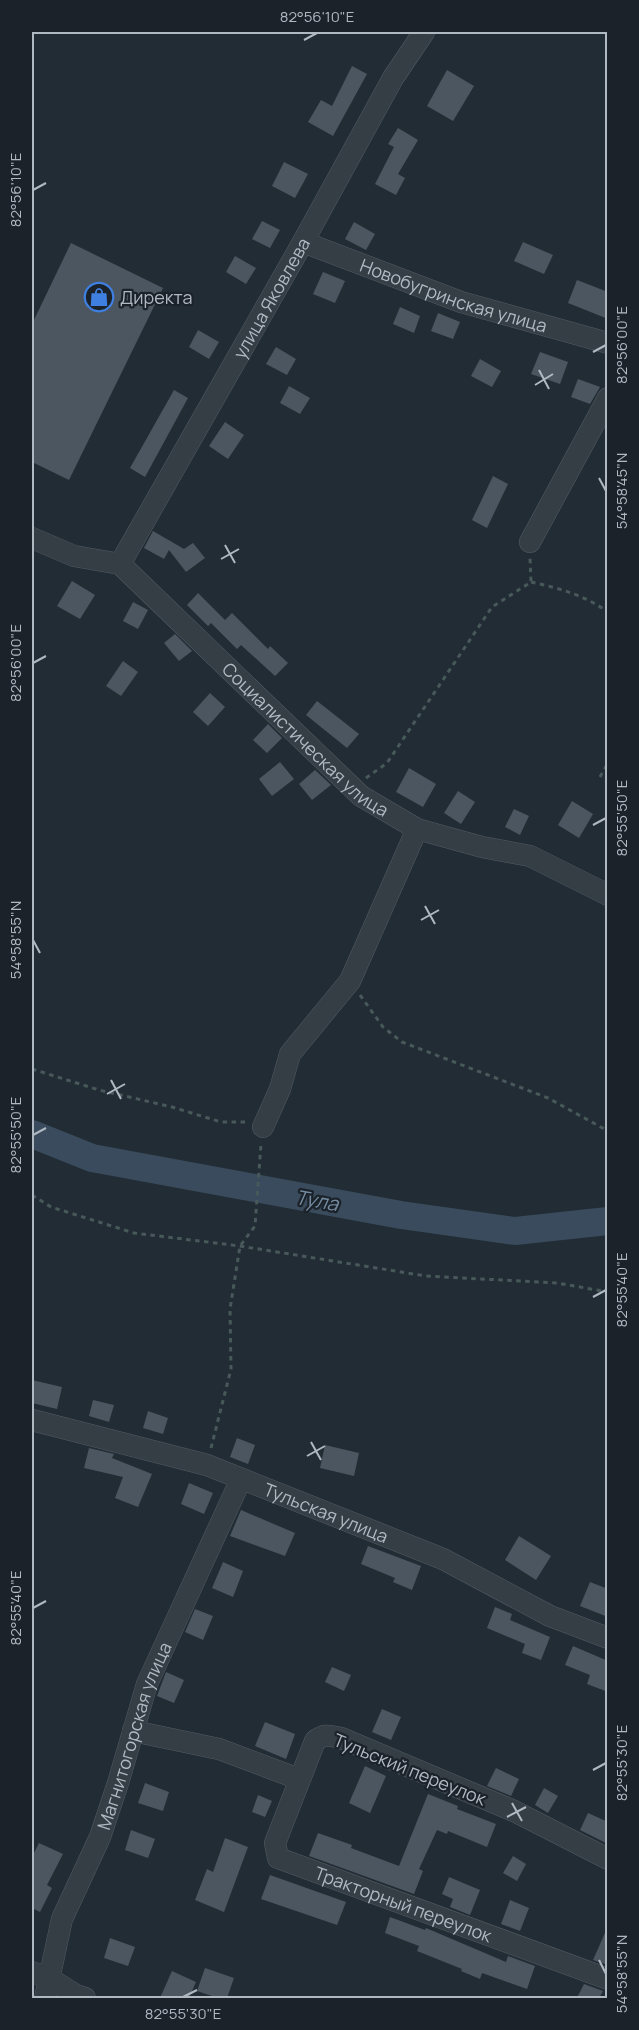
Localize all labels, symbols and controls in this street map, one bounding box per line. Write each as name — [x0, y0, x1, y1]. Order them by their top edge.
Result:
text: 82°56'10"E — [280, 6, 354, 27]
text: 82°56'10"E — [5, 153, 26, 227]
street label: улица Яковлева — [227, 233, 315, 363]
street label: Новобугринская улица — [357, 253, 550, 337]
shop icon: Директа — [83, 281, 115, 313]
place label: Директа — [120, 285, 192, 309]
text: 82°56'00"E — [611, 306, 632, 384]
text: 54°58'45"N — [611, 453, 632, 529]
text: 82°56'00"E — [5, 624, 26, 702]
street label: Социалистическая улица — [217, 657, 393, 822]
text: 82°55'50"E — [611, 780, 632, 856]
text: 54°58'55"N — [5, 901, 26, 979]
text: 82°55'50"E — [5, 1097, 26, 1173]
water label: Тула — [293, 1183, 342, 1217]
text: 82°55'40"E — [611, 1252, 632, 1328]
street label: Тульская улица — [260, 1477, 392, 1548]
text: 82°55'40"E — [5, 1570, 26, 1646]
street label: Магнитогорская улица — [91, 1638, 177, 1833]
text: 82°55'30"E — [611, 1725, 632, 1801]
street label: Тульский переулок — [330, 1727, 491, 1811]
street label: Тракторный переулок — [311, 1860, 496, 1948]
text: 54°58'55"N — [611, 1935, 632, 2013]
text: 82°55'30"E — [145, 2003, 221, 2024]

